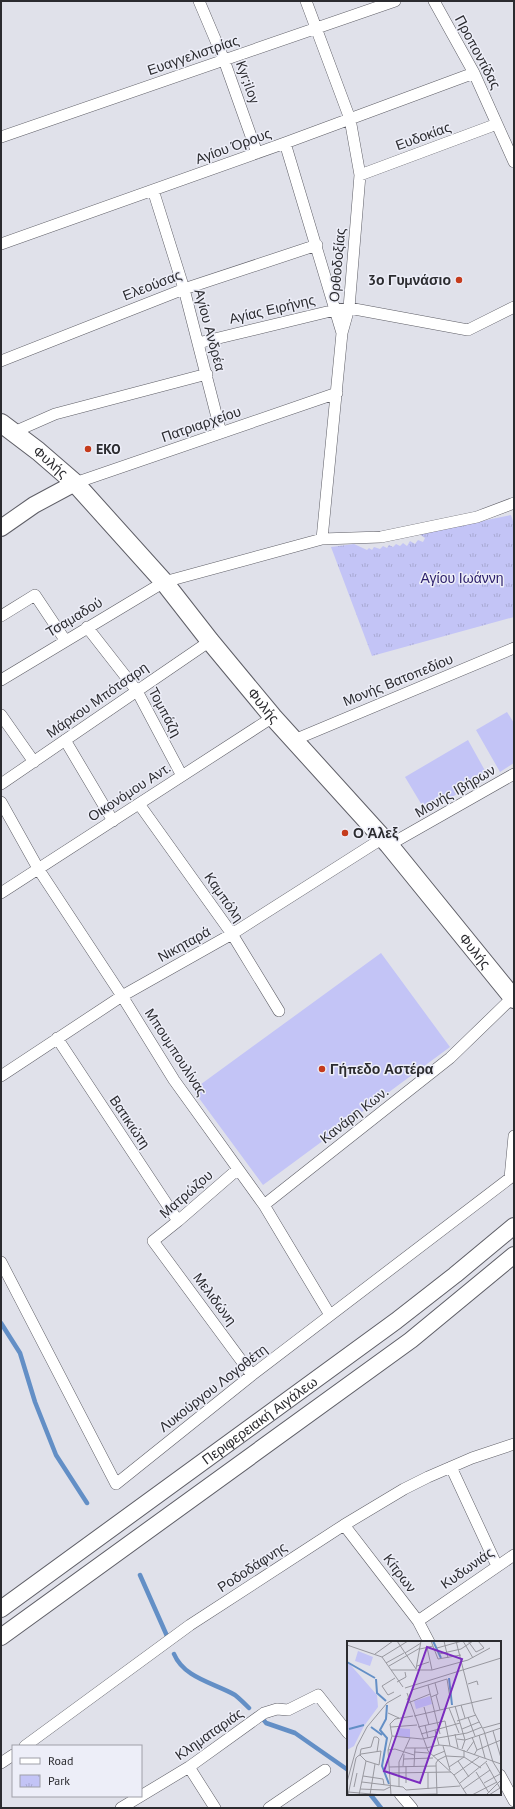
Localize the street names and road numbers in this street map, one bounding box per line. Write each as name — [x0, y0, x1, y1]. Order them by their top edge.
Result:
street label: Προποντίδας — [451, 12, 505, 92]
street label: Ευαγγελιστρίας — [145, 31, 241, 79]
street label: Kyr;iloy — [232, 58, 264, 106]
street label: Ευδοκίας — [393, 118, 453, 154]
street label: Αγίου Όρους — [193, 124, 274, 168]
street label: Ορθοδοξίας — [325, 227, 349, 303]
street label: Ελεούσας — [120, 265, 184, 304]
street label: Αγίου Ανδρέα — [190, 287, 230, 373]
street label: Αγίας Ειρήνης — [227, 290, 317, 328]
street label: Πατριαρχείου — [159, 402, 243, 446]
street label: Φυλής — [29, 442, 72, 482]
street label: Τσαμαδού — [42, 593, 106, 641]
street label: Μονής Βατοπεδίου — [340, 650, 456, 710]
street label: Μάρκου Μπότσαρη — [43, 658, 151, 742]
street label: Τομπάζη — [144, 684, 186, 740]
street label: Φυλής — [244, 684, 283, 727]
street label: Οικονόμου Αντ. — [84, 759, 174, 825]
street label: Μονής Ιβήρων — [411, 761, 499, 821]
street label: Καμπόλη — [200, 869, 248, 925]
street label: Νικηταρά — [154, 922, 214, 966]
street label: Φυλής — [455, 929, 495, 972]
street label: Μπουμπουλίνας — [141, 1005, 211, 1099]
street label: Κανάρη Κων. — [316, 1083, 392, 1147]
street label: Βατικιώτη — [106, 1092, 154, 1152]
street label: Ματρώζου — [156, 1166, 216, 1222]
street label: Μελιδώνη — [189, 1269, 241, 1329]
street label: Λυκούργου Λογοθέτη — [155, 1340, 271, 1436]
street label: Περιφερειακή Αιγάλεω — [198, 1372, 321, 1469]
street label: Ροδοδάφνης — [214, 1538, 290, 1596]
street label: Κυδωνιάς — [437, 1543, 497, 1593]
street label: Κίτρων — [380, 1550, 420, 1596]
street label: Κληματαριάς — [171, 1704, 247, 1764]

